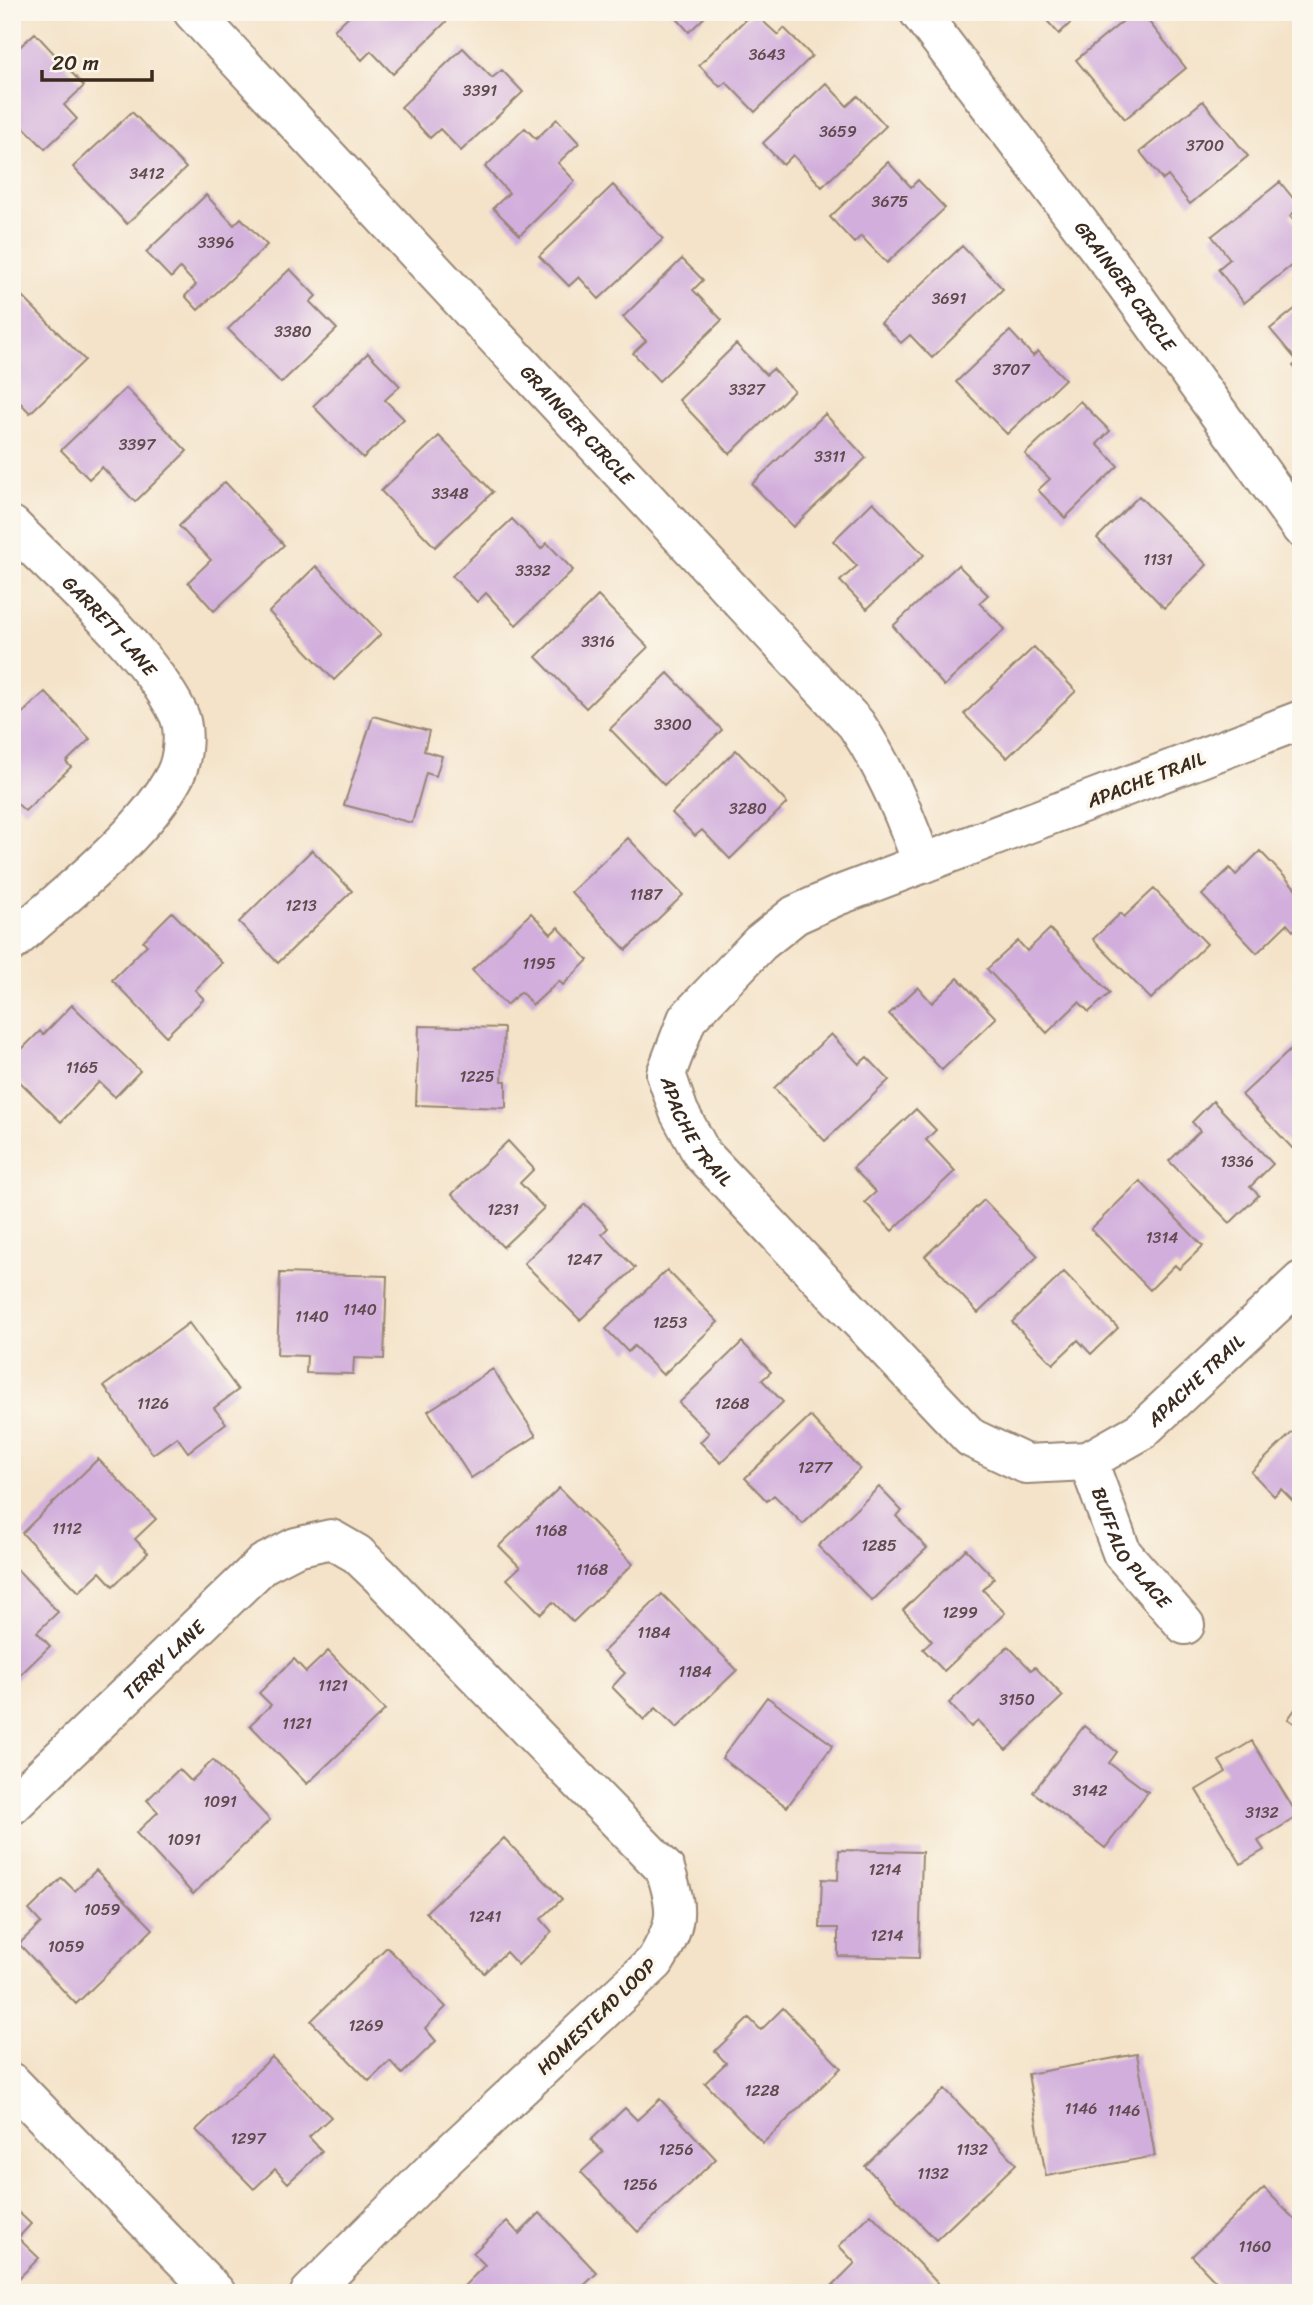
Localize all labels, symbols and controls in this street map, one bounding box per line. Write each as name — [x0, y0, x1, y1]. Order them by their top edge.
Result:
scale bar — [42, 38, 152, 82]
house number: 3643 — [749, 40, 786, 69]
text: 20 m — [52, 44, 99, 82]
house number: 3391 — [463, 76, 497, 105]
house number: 3659 — [819, 117, 857, 146]
house number: 3700 — [1186, 131, 1224, 160]
house number: 3412 — [130, 159, 164, 188]
house number: 3675 — [872, 187, 909, 216]
street label: GRAINGER CIRCLE — [1066, 214, 1186, 360]
house number: 3396 — [198, 228, 234, 257]
house number: 3691 — [932, 284, 966, 313]
house number: 3380 — [274, 317, 312, 346]
house number: 3707 — [992, 355, 1030, 384]
street label: GRAINGER CIRCLE — [512, 357, 643, 494]
house number: 3327 — [729, 375, 766, 404]
house number: 3397 — [119, 430, 156, 459]
house number: 3311 — [814, 442, 846, 471]
house number: 3348 — [431, 479, 469, 508]
house number: 1131 — [1143, 545, 1173, 574]
house number: 3332 — [515, 556, 551, 585]
street label: GARRETT LANE — [54, 568, 167, 685]
house number: 3316 — [581, 627, 615, 656]
house number: 3300 — [654, 710, 692, 739]
street label: APACHE TRAIL — [1081, 742, 1210, 818]
house number: 3280 — [729, 794, 767, 823]
house number: 1187 — [630, 880, 663, 909]
house number: 1213 — [285, 891, 317, 920]
house number: 1195 — [522, 949, 556, 978]
house number: 1165 — [66, 1053, 99, 1082]
house number: 1225 — [459, 1062, 495, 1091]
street label: APACHE TRAIL — [651, 1071, 741, 1195]
house number: 1336 — [1220, 1147, 1254, 1176]
house number: 1231 — [487, 1195, 519, 1224]
house number: 1314 — [1146, 1223, 1178, 1252]
house number: 1247 — [566, 1245, 602, 1274]
house number: 1140 — [343, 1295, 377, 1324]
house number: 1140 — [295, 1302, 329, 1331]
house number: 1253 — [653, 1308, 688, 1337]
street label: APACHE TRAIL — [1138, 1326, 1253, 1436]
house number: 1126 — [137, 1389, 169, 1418]
house number: 1268 — [715, 1389, 750, 1418]
house number: 1277 — [798, 1453, 833, 1482]
street label: BUFFALO PLACE — [1082, 1482, 1181, 1617]
house number: 1112 — [52, 1514, 82, 1543]
house number: 1168 — [535, 1516, 568, 1545]
house number: 1285 — [861, 1531, 897, 1560]
house number: 1168 — [576, 1555, 609, 1584]
house number: 1299 — [942, 1598, 978, 1627]
street label: TERRY LANE — [115, 1611, 214, 1708]
house number: 1184 — [637, 1618, 671, 1647]
house number: 1184 — [678, 1657, 712, 1686]
house number: 1121 — [318, 1671, 348, 1700]
house number: 3150 — [999, 1685, 1035, 1714]
house number: 1121 — [282, 1709, 312, 1738]
house number: 3142 — [1073, 1776, 1107, 1805]
house number: 1091 — [203, 1787, 237, 1816]
house number: 3132 — [1245, 1798, 1279, 1827]
house number: 1091 — [167, 1825, 201, 1854]
house number: 1214 — [869, 1855, 901, 1884]
house number: 1059 — [84, 1895, 120, 1924]
house number: 1241 — [469, 1902, 502, 1931]
house number: 1214 — [871, 1921, 903, 1950]
house number: 1059 — [48, 1932, 84, 1961]
street label: HOMESTEAD LOOP — [528, 1949, 665, 2083]
house number: 1269 — [348, 2011, 384, 2040]
house number: 1228 — [745, 2076, 780, 2105]
house number: 1146 — [1065, 2094, 1097, 2123]
house number: 1146 — [1108, 2096, 1140, 2125]
house number: 1297 — [230, 2124, 266, 2153]
house number: 1256 — [659, 2135, 693, 2164]
house number: 1132 — [956, 2135, 988, 2164]
house number: 1132 — [917, 2159, 949, 2188]
house number: 1256 — [623, 2170, 657, 2199]
house number: 1160 — [1239, 2232, 1271, 2261]

